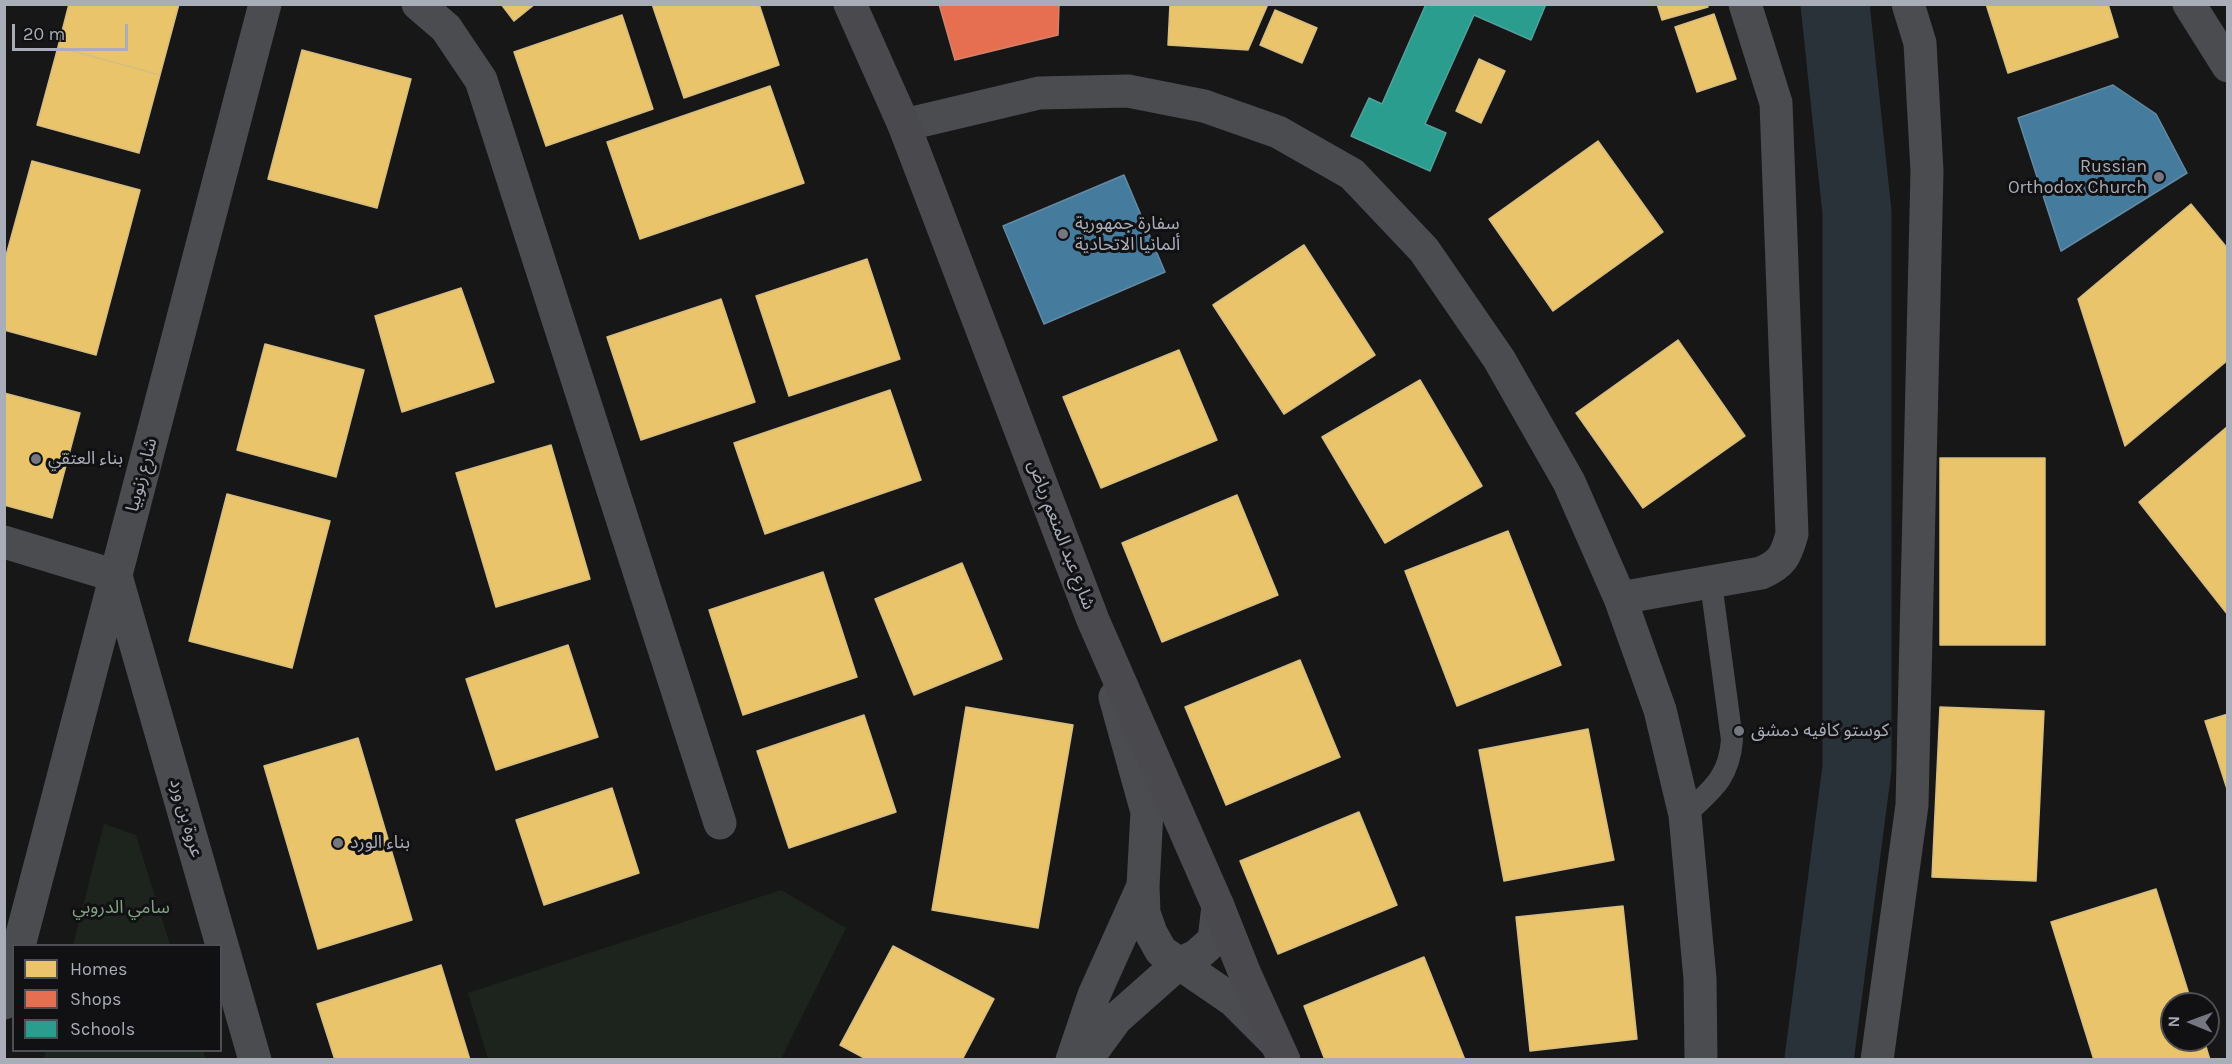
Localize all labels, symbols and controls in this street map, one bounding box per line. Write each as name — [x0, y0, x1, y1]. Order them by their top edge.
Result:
scale bar — [15, 12, 130, 50]
text: 20 m — [23, 23, 65, 45]
place label: Russian Orthodox Church — [2008, 156, 2147, 198]
marker: Russian Orthodox Church — [2152, 170, 2166, 184]
place label: سفارة جمهورية ألمانيا الاتحادية — [1075, 213, 1180, 256]
marker: سفارة جمهورية ألمانيا الاتحادية — [1056, 227, 1070, 241]
street label: شارع زنوبيا — [122, 436, 162, 514]
place label: بناء العتقي — [48, 448, 123, 470]
marker: بناء العتقي — [29, 452, 43, 466]
street label: شارع عبد المنعم رياض — [1023, 457, 1099, 613]
place label: كوستو كافيه دمشق — [1751, 720, 1889, 742]
marker: كوستو كافيه دمشق — [1732, 724, 1746, 738]
street label: عروة بن ورد — [164, 776, 208, 860]
place label: بناء الورد — [350, 832, 410, 854]
marker: بناء الورد — [331, 836, 345, 850]
park label: سامي الدروبي — [72, 897, 170, 919]
legend — [12, 944, 222, 1052]
text: Homes — [70, 958, 127, 980]
text: Shops — [70, 988, 122, 1010]
north arrow — [2160, 992, 2220, 1052]
text: N — [2164, 1016, 2183, 1028]
text: Schools — [70, 1018, 135, 1040]

